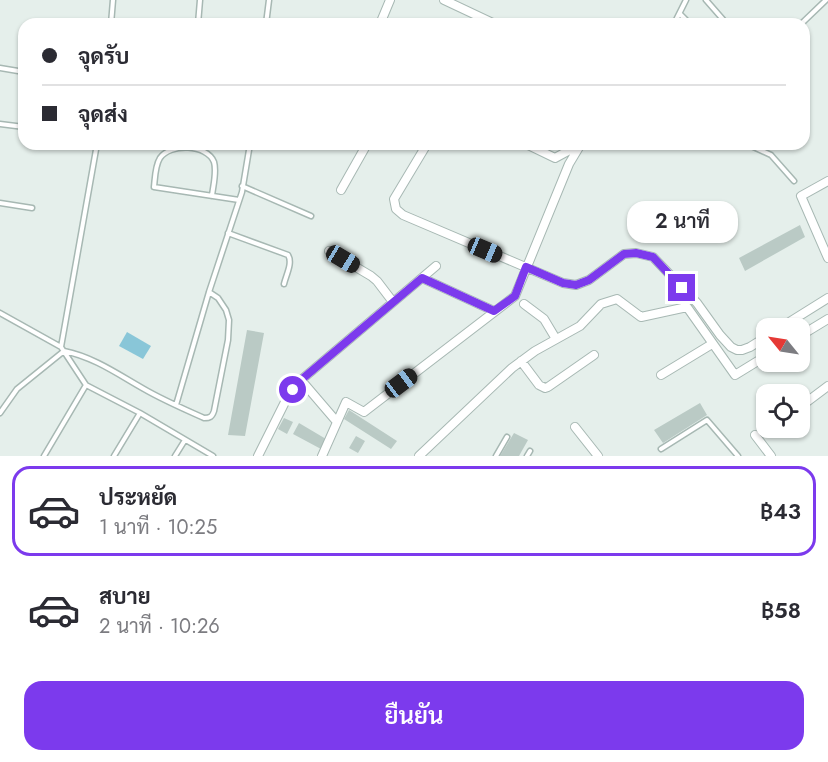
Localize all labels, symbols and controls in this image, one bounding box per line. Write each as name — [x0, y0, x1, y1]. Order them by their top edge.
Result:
text: จุดรับ — [78, 40, 129, 72]
text: จุดส่ง — [78, 98, 128, 130]
callout: 2 นาที — [626, 201, 738, 243]
text: 2 นาที — [655, 207, 710, 236]
car — [465, 235, 505, 265]
car — [323, 242, 363, 276]
route end — [668, 274, 695, 301]
north arrow — [756, 318, 810, 372]
map controls — [756, 318, 810, 438]
car — [381, 365, 421, 401]
route start — [279, 376, 306, 403]
button: locate — [756, 384, 810, 438]
text: ประหยัด — [99, 481, 177, 513]
icon: car — [27, 484, 81, 538]
text: ฿43 — [760, 495, 801, 527]
text: 1 นาที · 10:25 — [99, 513, 217, 542]
text: สบาย — [99, 580, 151, 612]
icon: car — [27, 583, 81, 637]
text: ฿58 — [761, 594, 801, 626]
text: 2 นาที · 10:26 — [99, 612, 220, 641]
button: ยืนยัน — [24, 681, 804, 750]

